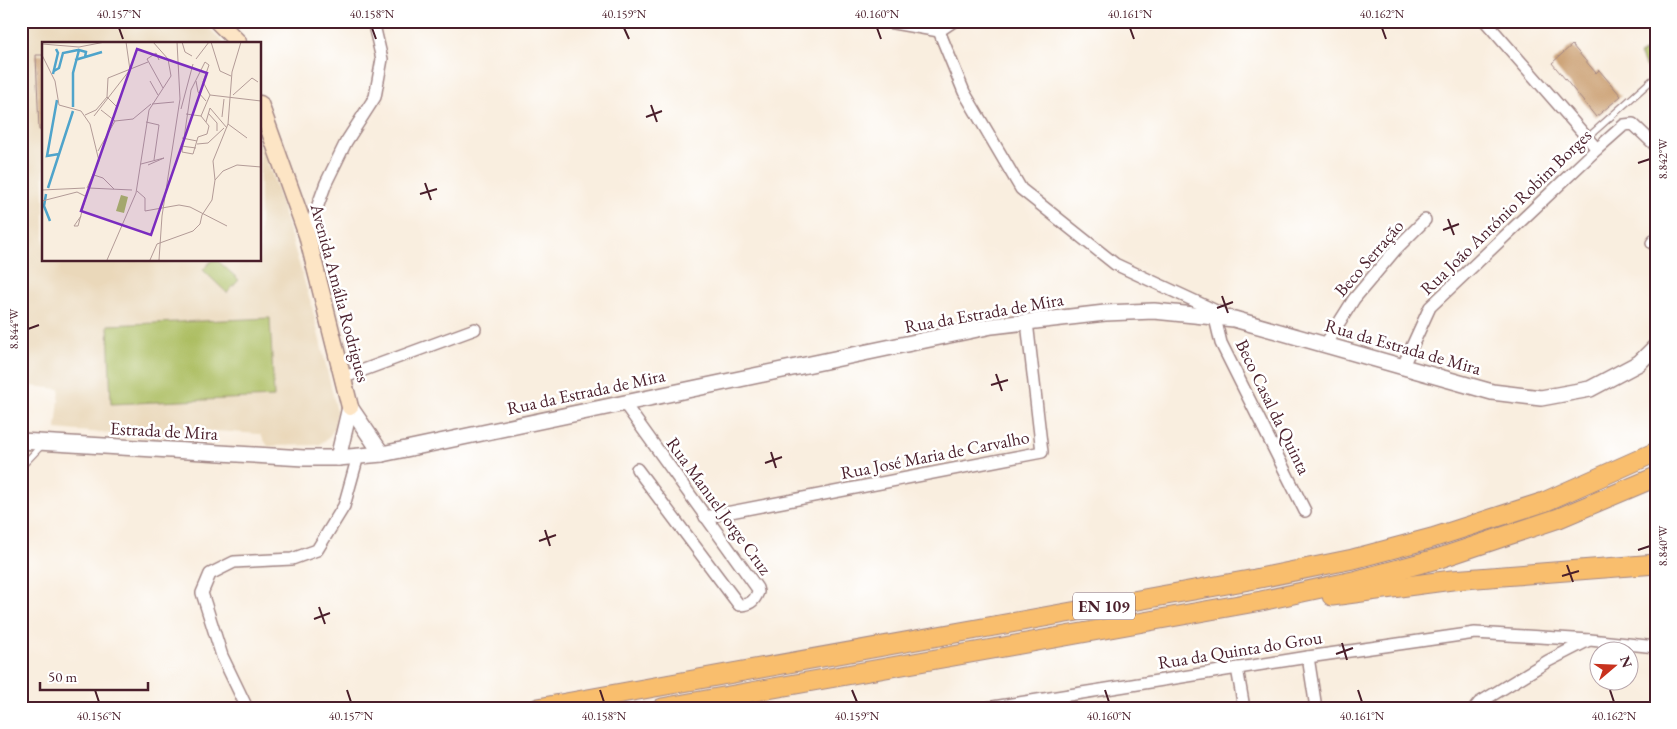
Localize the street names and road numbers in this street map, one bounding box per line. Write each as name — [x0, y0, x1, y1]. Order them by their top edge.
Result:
street label: Rua João António Robim Borges — [1415, 123, 1596, 300]
street label: Avenida Amália Rodrigues — [305, 200, 375, 385]
street label: Beco Serração — [1329, 214, 1408, 301]
street label: Rua da Estrada de Mira — [903, 287, 1066, 338]
street label: Rua da Estrada de Mira — [1322, 313, 1485, 380]
street label: Beco Casal da Quinta — [1231, 335, 1316, 479]
street label: Rua da Estrada de Mira — [505, 363, 668, 420]
street label: Estrada de Mira — [109, 416, 219, 445]
street label: Rua José Maria de Carvalho — [839, 425, 1031, 484]
street label: Rua Manuel Jorge Cruz — [662, 432, 777, 579]
road number: EN 109 — [1073, 592, 1135, 620]
street label: Rua da Quinta do Grou — [1156, 625, 1324, 674]

